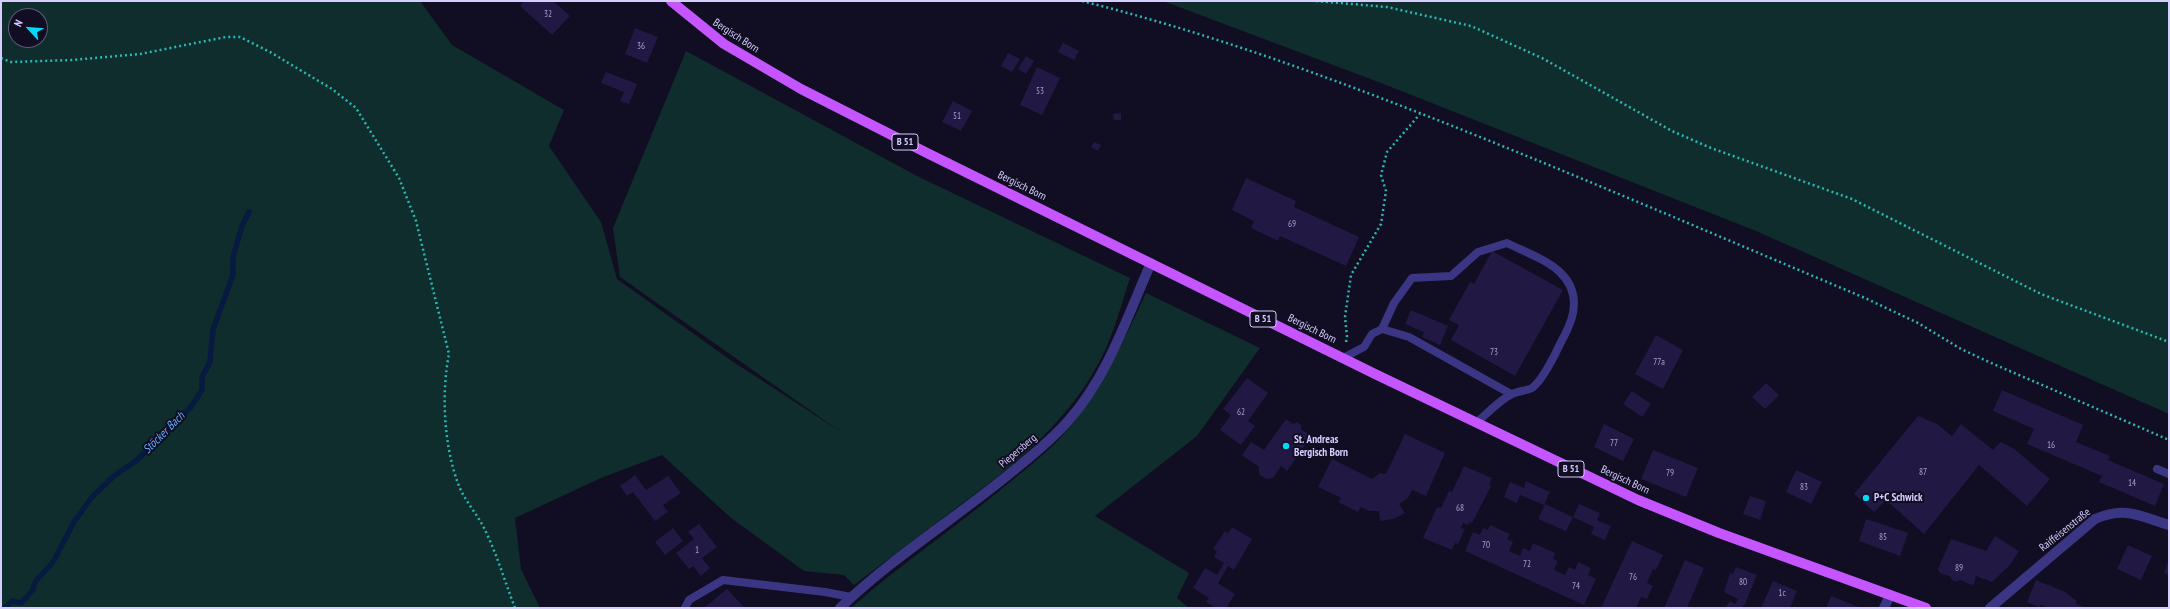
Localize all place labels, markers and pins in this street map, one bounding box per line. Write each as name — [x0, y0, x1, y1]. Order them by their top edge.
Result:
place label: St. Andreas Bergisch Born — [1294, 433, 1348, 459]
marker: St. Andreas Bergisch Born — [1281, 441, 1291, 451]
place label: P+C Schwick — [1874, 491, 1922, 505]
marker: P+C Schwick — [1861, 493, 1871, 503]

